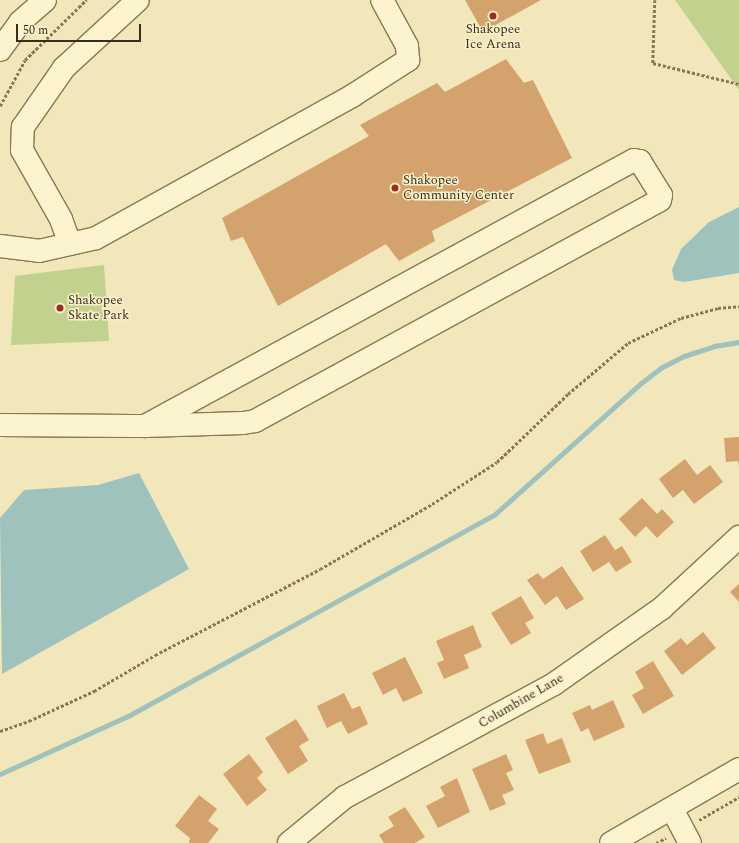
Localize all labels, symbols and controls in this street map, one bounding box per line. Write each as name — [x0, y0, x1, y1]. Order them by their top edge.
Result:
marker: Shakopee Ice Arena — [488, 11, 498, 21]
scale bar — [18, 16, 143, 42]
text: 50 m — [23, 21, 48, 40]
place label: Shakopee Ice Arena — [465, 22, 521, 53]
place label: Shakopee Community Center — [403, 173, 514, 204]
marker: Shakopee Community Center — [390, 183, 400, 193]
place label: Shakopee Skate Park — [68, 293, 129, 324]
marker: Shakopee Skate Park — [55, 303, 65, 313]
street label: Columbine Lane — [476, 670, 566, 732]

